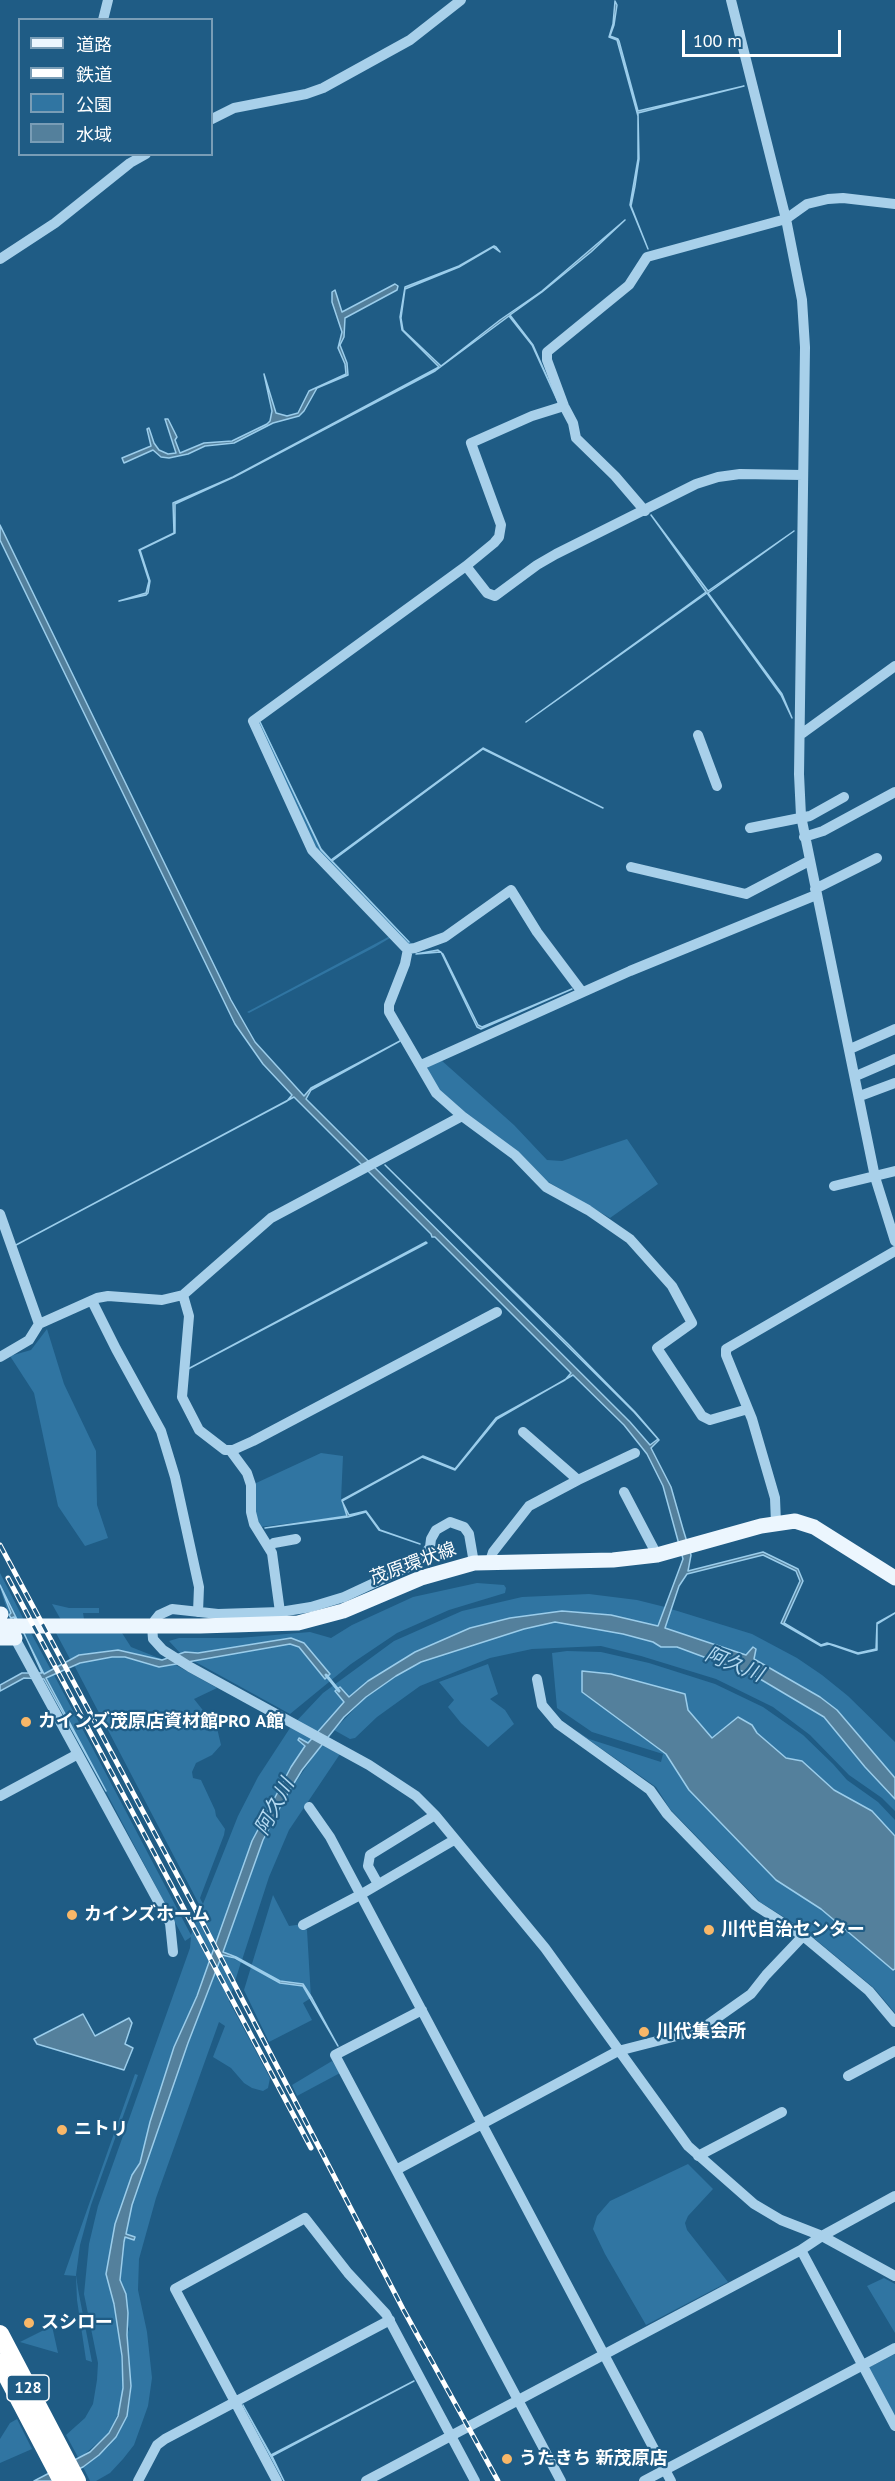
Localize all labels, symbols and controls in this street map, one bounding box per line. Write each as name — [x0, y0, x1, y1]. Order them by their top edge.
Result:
legend — [18, 18, 213, 156]
scale bar — [685, 18, 844, 56]
text: 100 m — [693, 29, 742, 52]
text: 道路 — [76, 33, 112, 56]
text: 鉄道 — [76, 63, 112, 86]
text: 公園 — [76, 93, 112, 116]
text: 水域 — [76, 123, 112, 146]
street label: 茂原環状線 — [367, 1538, 459, 1590]
water label: 阿久川 — [702, 1643, 766, 1687]
place label: カインズ茂原店資材館PRO A館 — [38, 1711, 284, 1733]
marker: カインズ茂原店資材館PRO A館 — [19, 1715, 33, 1729]
water label: 阿久川 — [250, 1775, 300, 1839]
place label: カインズホーム — [84, 1904, 210, 1926]
marker: カインズホーム — [65, 1908, 79, 1922]
place label: 川代自治センター — [721, 1919, 865, 1941]
marker: 川代自治センター — [702, 1923, 716, 1937]
place label: 川代集会所 — [656, 2021, 746, 2043]
marker: 川代集会所 — [637, 2025, 651, 2039]
place label: ニトリ — [74, 2119, 128, 2141]
marker: ニトリ — [55, 2123, 69, 2137]
place label: スシロー — [41, 2312, 113, 2334]
marker: スシロー — [22, 2316, 36, 2330]
road number: 128 — [7, 2375, 49, 2401]
place label: うたきち 新茂原店 — [519, 2448, 668, 2470]
marker: うたきち 新茂原店 — [500, 2452, 514, 2466]

